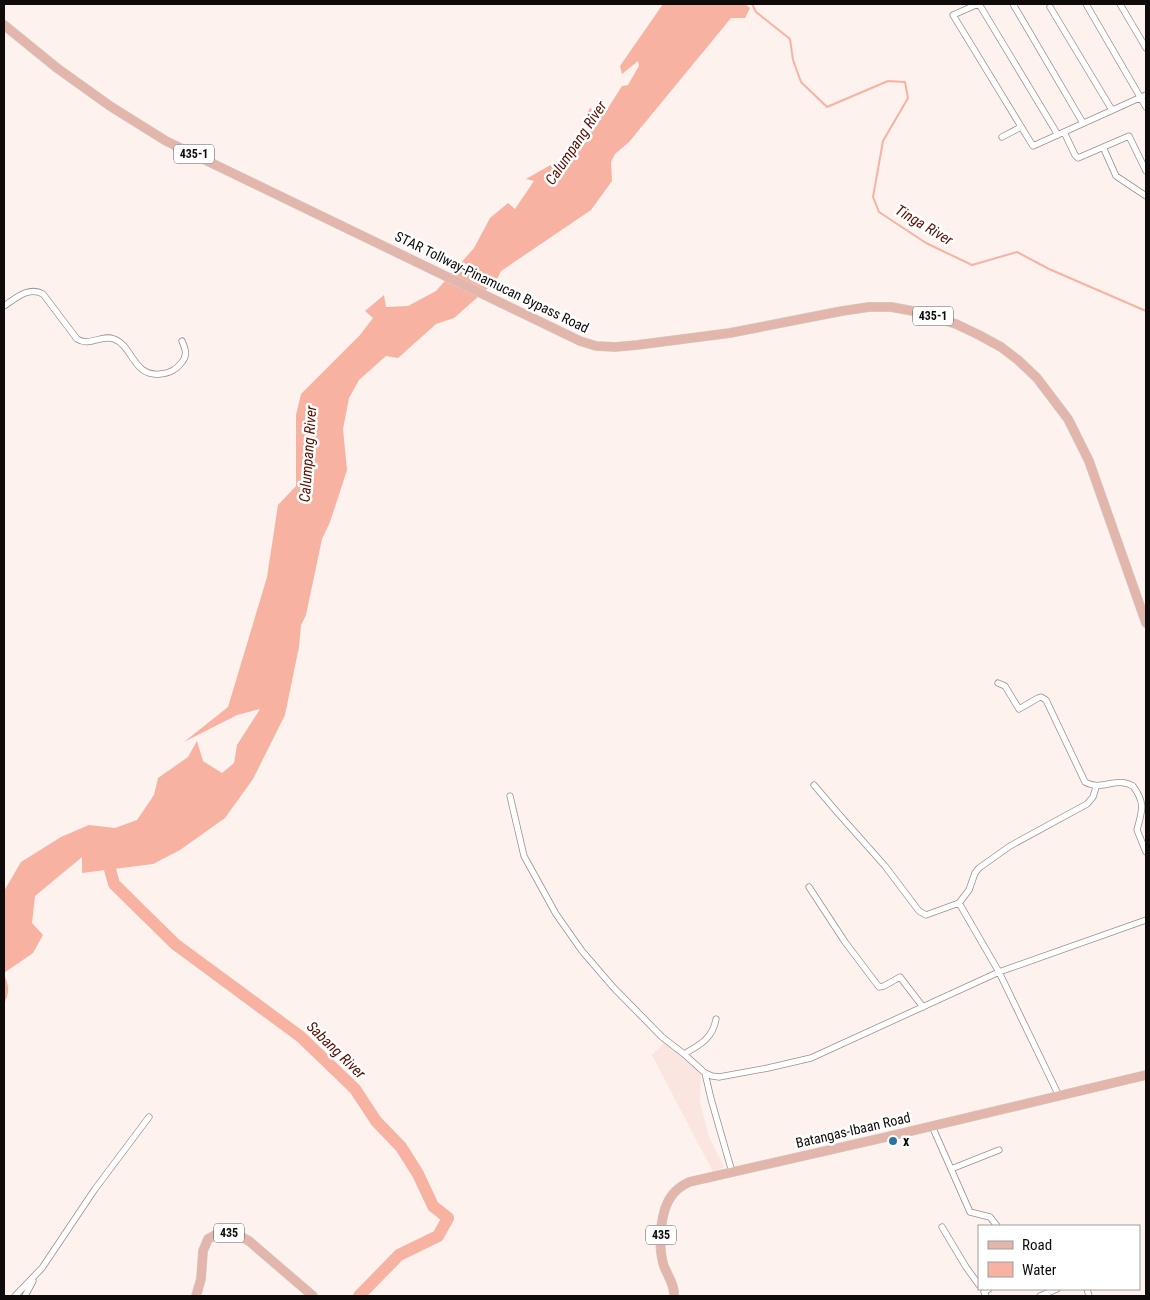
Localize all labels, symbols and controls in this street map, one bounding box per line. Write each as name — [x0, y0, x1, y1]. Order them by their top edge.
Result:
water label: Calumpang River — [541, 97, 611, 188]
road number: 435-1 — [174, 144, 214, 164]
water label: Tinga River — [892, 201, 957, 249]
street label: STAR Tollway-Pinamucan Bypass Road — [392, 228, 592, 336]
road number: 435-1 — [913, 306, 953, 326]
water label: Calumpang River — [296, 405, 320, 503]
water label: Sabang River — [303, 1018, 370, 1083]
street label: Batangas-Ibaan Road — [794, 1109, 912, 1151]
place label: x — [903, 1133, 910, 1149]
marker: x — [887, 1135, 899, 1147]
road number: 435 — [214, 1224, 244, 1242]
legend — [978, 1225, 1140, 1290]
road number: 435 — [646, 1226, 676, 1244]
text: Road — [1022, 1236, 1052, 1254]
text: Water — [1022, 1261, 1057, 1279]

